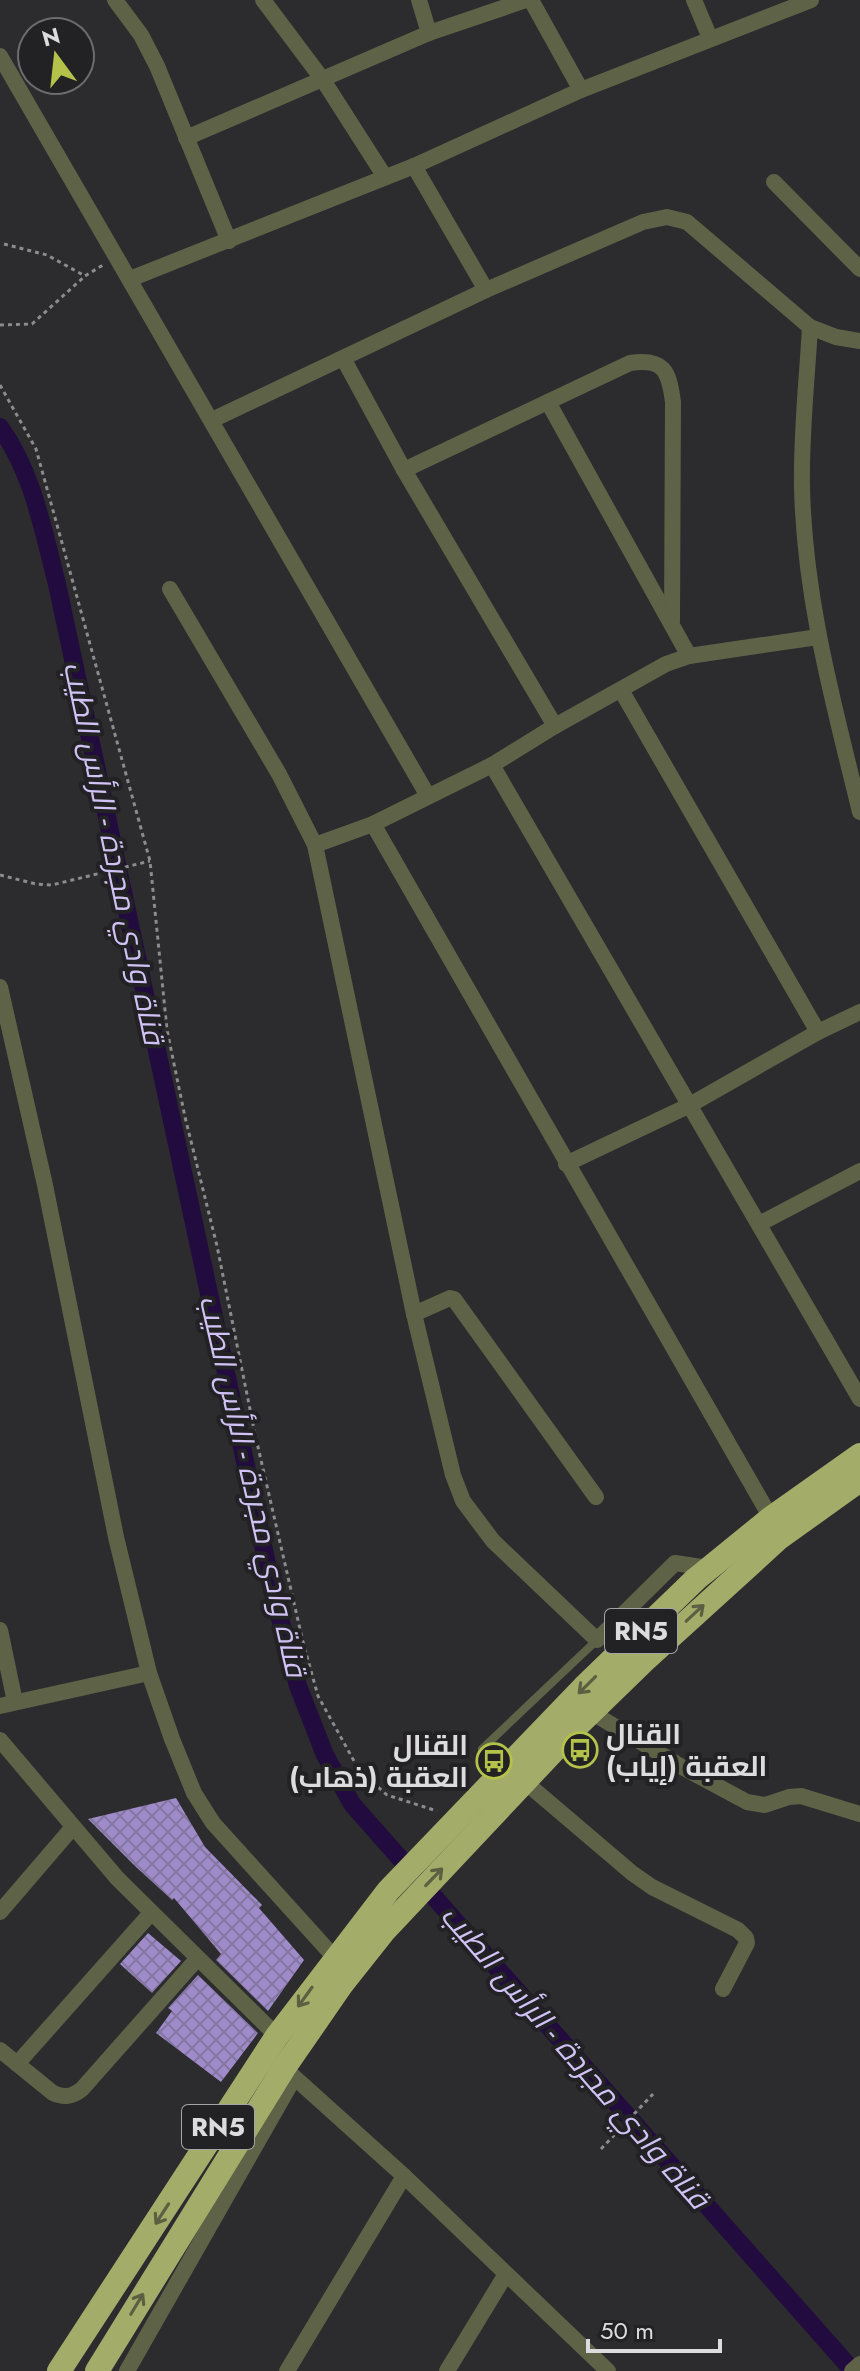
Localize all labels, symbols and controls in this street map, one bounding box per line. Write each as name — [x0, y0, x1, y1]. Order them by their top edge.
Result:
north arrow — [16, 16, 96, 96]
text: N — [38, 19, 63, 54]
water label: قناة وادي مجردة - الرأس الطيب — [51, 657, 177, 1051]
water label: قناة وادي مجردة - الرأس الطيب — [187, 1291, 319, 1683]
one-way arrow — [685, 1604, 705, 1622]
road number: RN5 — [605, 1609, 677, 1653]
one-way arrow — [578, 1675, 597, 1694]
place label: القنال العقبة (إياب) — [606, 1714, 767, 1787]
place label: القنال العقبة (ذهاب) — [289, 1725, 468, 1798]
bus stop icon: القنال العقبة (إياب) — [561, 1731, 599, 1769]
bus stop icon: القنال العقبة (ذهاب) — [475, 1742, 513, 1780]
one-way arrow — [425, 1868, 443, 1888]
water label: قناة وادي مجردة - الرأس الطيب — [429, 1895, 721, 2221]
one-way arrow — [297, 1986, 314, 2007]
road number: RN5 — [182, 2105, 254, 2149]
one-way arrow — [153, 2202, 169, 2225]
one-way arrow — [129, 2293, 145, 2316]
scale bar — [588, 2303, 720, 2353]
text: 50 m — [600, 2313, 654, 2348]

